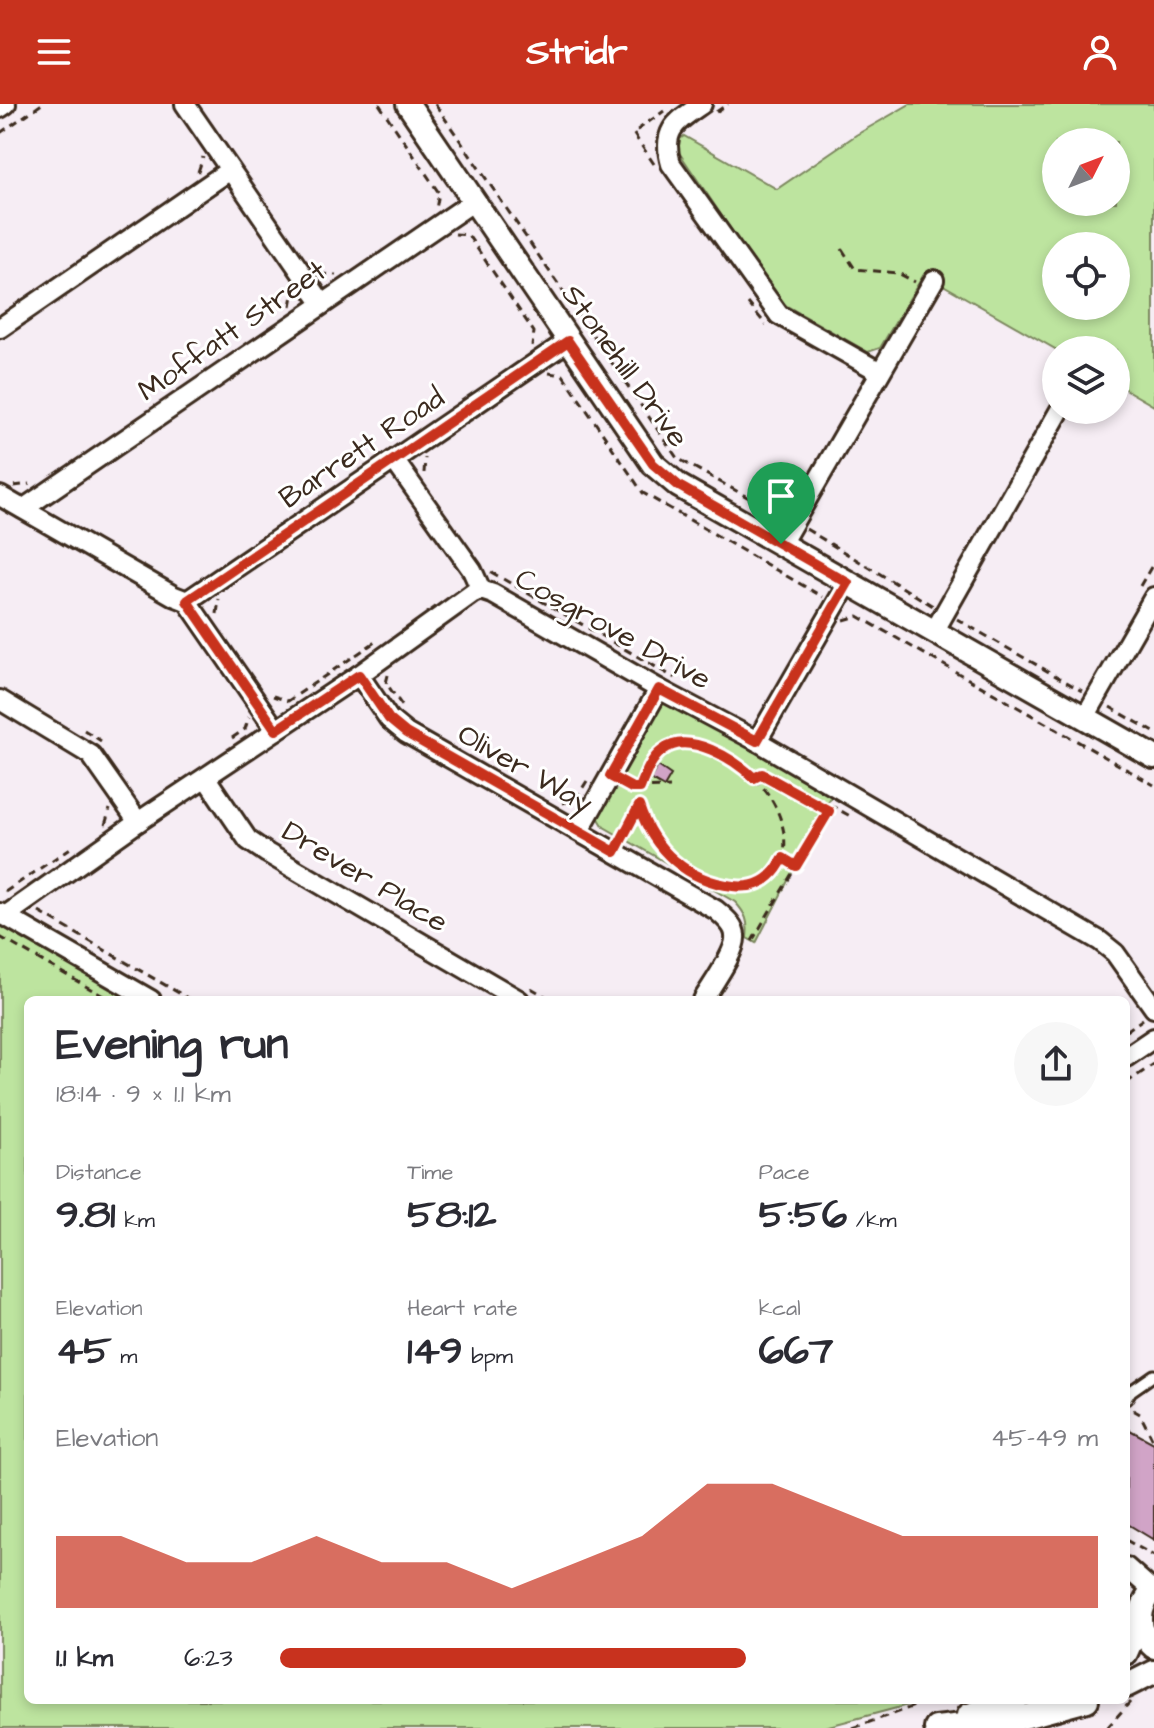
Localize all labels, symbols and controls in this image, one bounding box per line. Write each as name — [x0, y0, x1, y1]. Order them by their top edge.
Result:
text: Stridr — [526, 27, 628, 78]
icon: menu — [32, 30, 76, 74]
icon: person — [1078, 30, 1122, 74]
north arrow — [1042, 128, 1130, 216]
map controls — [1042, 128, 1130, 424]
button: locate — [1042, 232, 1130, 320]
street label: Moffatt Street — [129, 250, 335, 412]
street label: Stonehill Drive — [551, 276, 699, 456]
button: layers — [1042, 336, 1130, 424]
street label: Barrett Road — [271, 377, 453, 519]
pin — [747, 462, 815, 544]
icon: arrive — [759, 474, 803, 518]
street label: Cosgrove Drive — [507, 558, 719, 701]
street label: Oliver Way — [449, 713, 600, 825]
street label: Drever Place — [274, 811, 456, 943]
text: Evening run — [56, 1015, 288, 1076]
button: share — [1014, 1022, 1098, 1106]
text: 18:14 · 9 × 1.1 km — [56, 1076, 231, 1112]
text: Distance — [56, 1157, 142, 1188]
text: Time — [407, 1157, 453, 1188]
text: Pace — [759, 1157, 810, 1188]
text: 9.81 — [56, 1188, 115, 1243]
text: 58:12 — [407, 1188, 496, 1243]
text: 5:56 — [759, 1188, 847, 1243]
text: km — [115, 1205, 155, 1236]
text: /km — [847, 1205, 897, 1236]
text: Elevation — [56, 1293, 143, 1324]
text: Heart rate — [407, 1293, 518, 1324]
text: kcal — [759, 1293, 801, 1324]
text: 45 — [56, 1324, 112, 1379]
text: 149 — [407, 1324, 462, 1379]
text: 667 — [759, 1324, 833, 1379]
text: m — [112, 1341, 137, 1372]
text: bpm — [462, 1341, 513, 1372]
text: Elevation — [56, 1420, 158, 1456]
text: 45–49 m — [991, 1420, 1098, 1456]
text: 1.1 km — [56, 1640, 113, 1676]
text: 6:23 — [184, 1640, 233, 1676]

